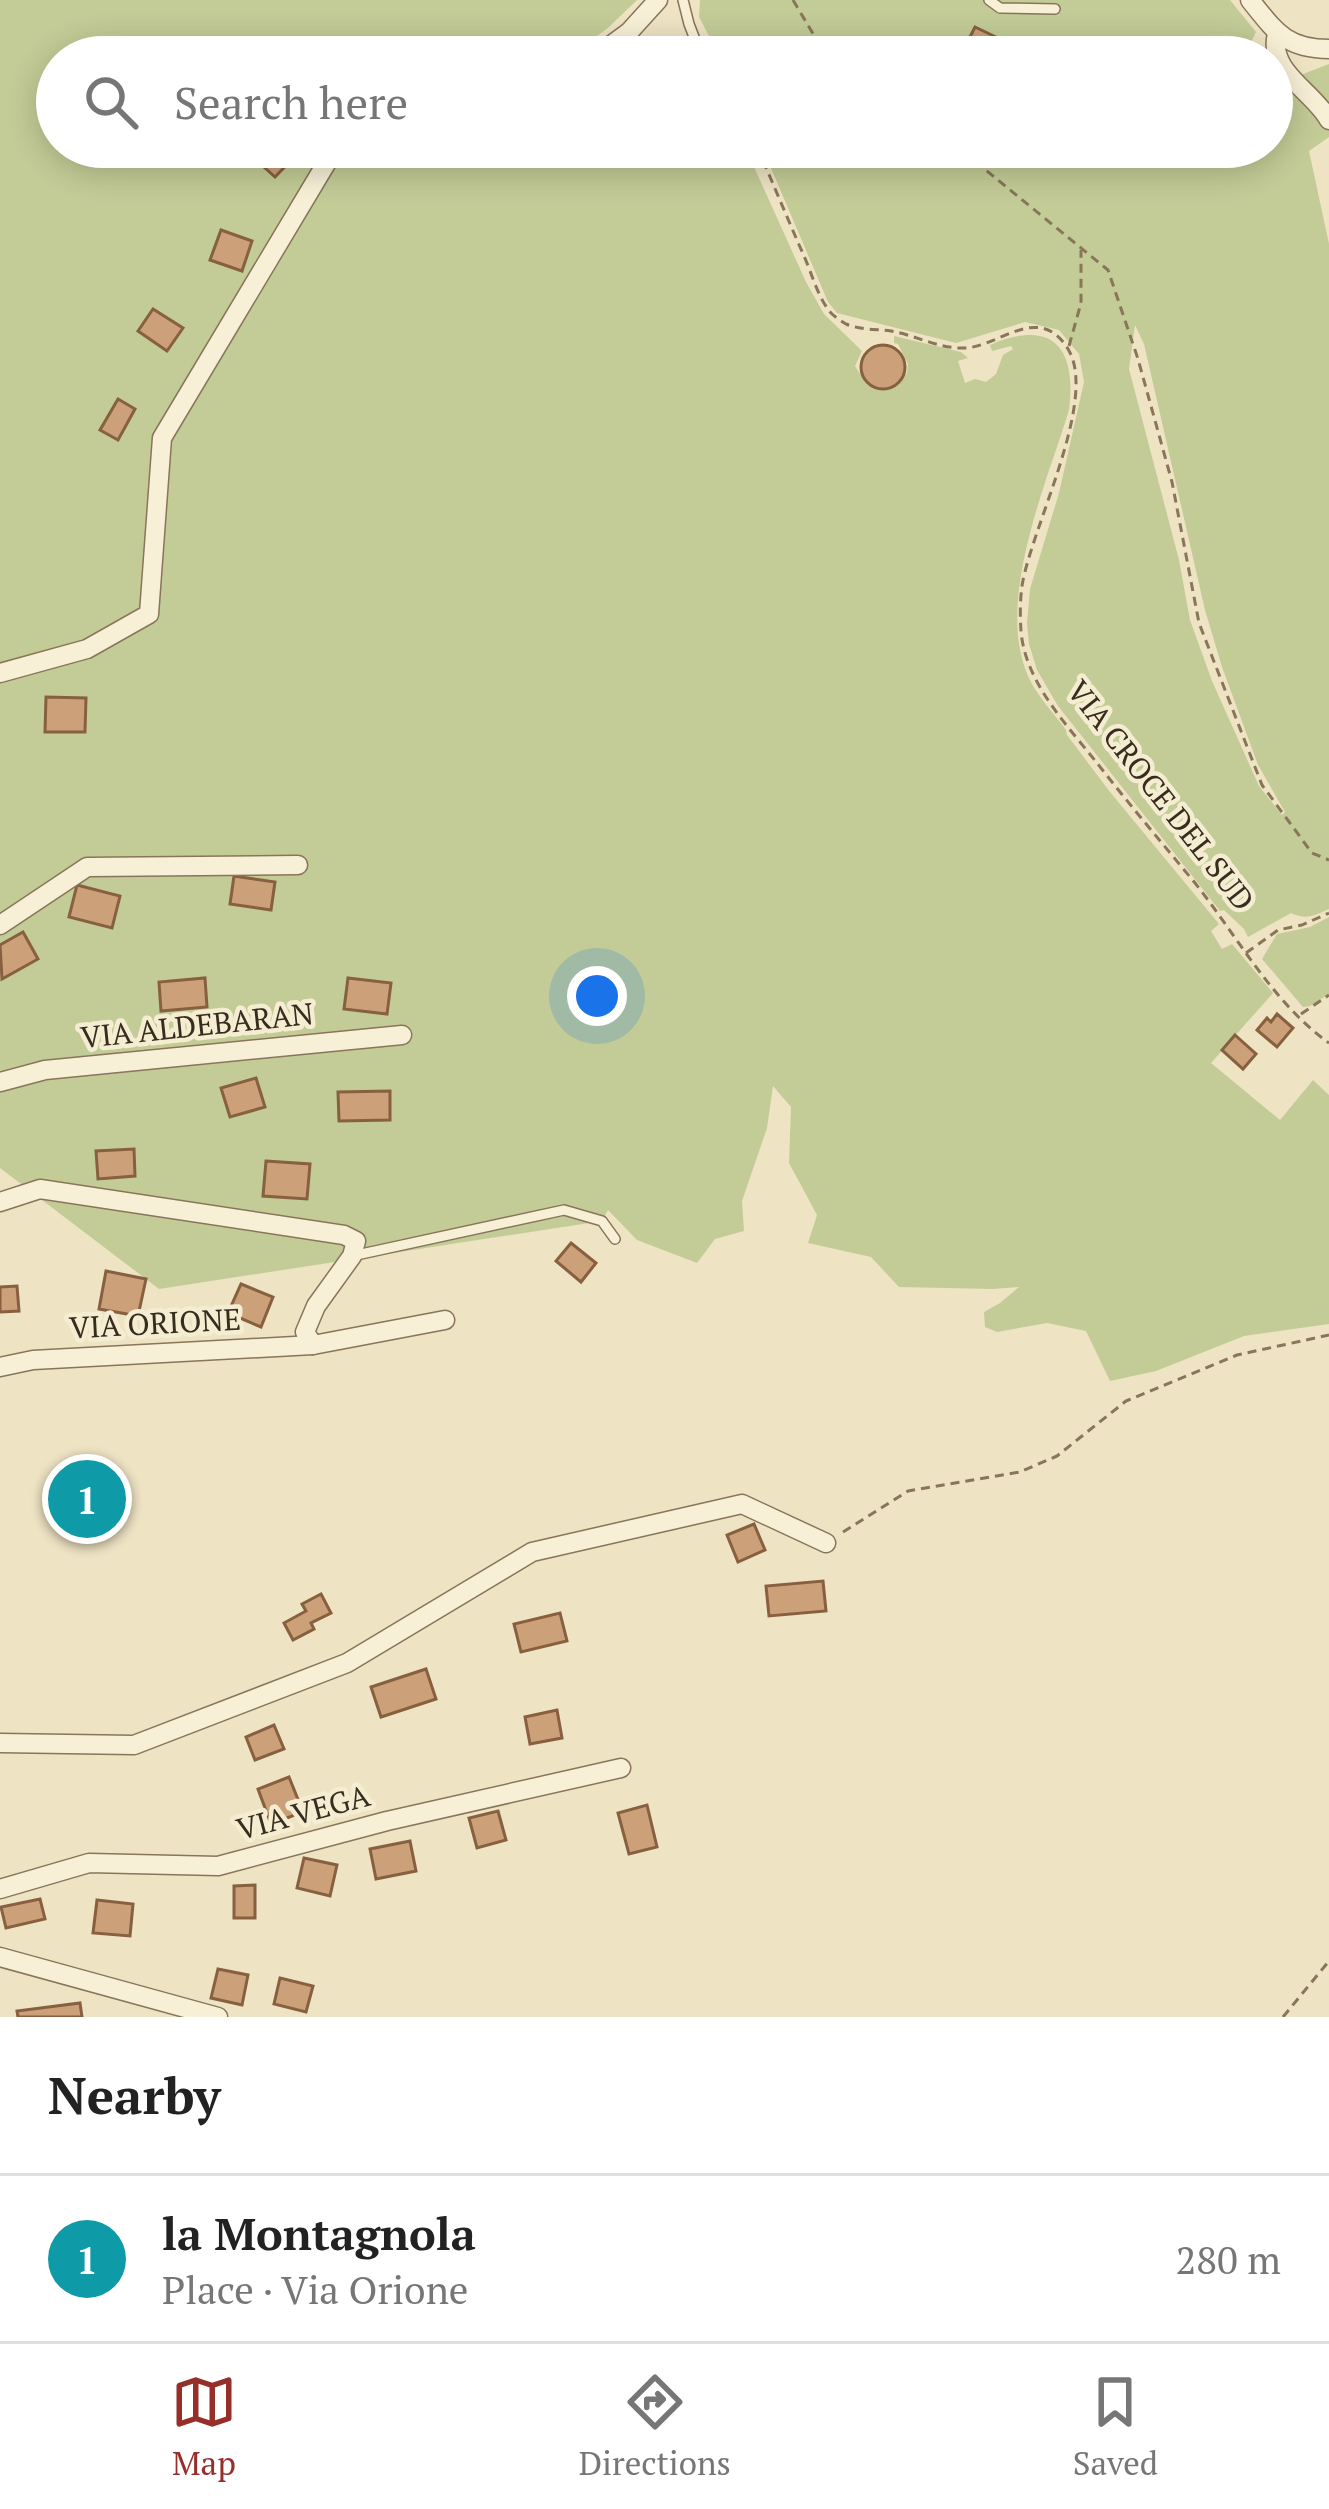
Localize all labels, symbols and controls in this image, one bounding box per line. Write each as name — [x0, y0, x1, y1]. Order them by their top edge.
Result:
search box — [36, 36, 1293, 168]
icon: search — [78, 69, 144, 135]
text: Search here — [174, 72, 408, 132]
street label: VIA CROCE DEL SUD — [1058, 672, 1264, 918]
your location — [567, 966, 627, 1026]
street label: VIA ALDEBARAN — [79, 993, 315, 1057]
street label: VIA ORIONE — [68, 1299, 242, 1347]
pin: 1 — [48, 1454, 126, 1544]
street label: VIA VEGA — [232, 1775, 375, 1849]
text: Nearby — [48, 2061, 221, 2129]
text: la Montagnola — [162, 2203, 476, 2263]
text: 1 — [76, 2233, 98, 2285]
text: 280 m — [1176, 2233, 1281, 2285]
text: Place · Via Orione — [162, 2263, 468, 2315]
tab: Map — [171, 2369, 237, 2484]
tab: Directions — [579, 2369, 731, 2484]
tab: Saved — [1073, 2369, 1158, 2484]

